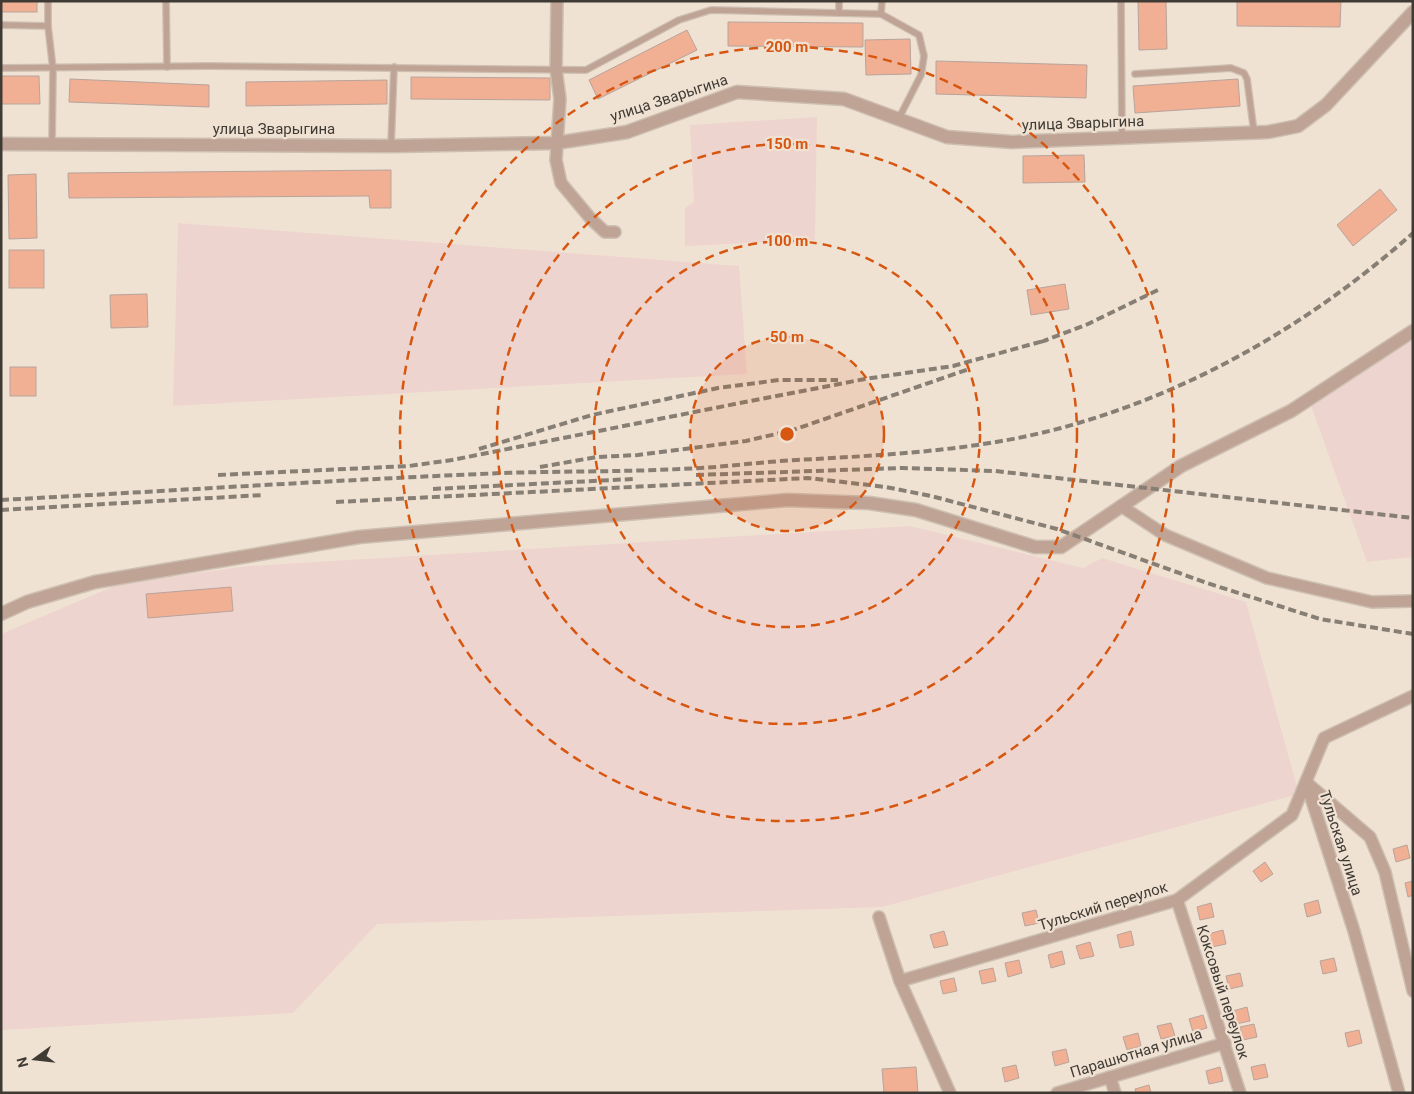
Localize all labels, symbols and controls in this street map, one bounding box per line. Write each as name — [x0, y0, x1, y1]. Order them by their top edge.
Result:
text: 200 m — [766, 38, 808, 56]
street label: улица Зварыгина — [608, 71, 730, 125]
street label: улица Зварыгина — [1022, 112, 1144, 134]
street label: улица Зварыгина — [213, 120, 335, 138]
text: 150 m — [766, 135, 808, 153]
text: 100 m — [766, 232, 808, 250]
text: 50 m — [770, 328, 804, 346]
centre of rings — [778, 425, 796, 443]
street label: Тульская улица — [1316, 788, 1366, 898]
street label: Тульский переулок — [1036, 878, 1170, 934]
street label: Коксовый переулок — [1193, 923, 1253, 1061]
street label: Парашютная улица — [1068, 1024, 1204, 1082]
north arrow — [10, 1034, 60, 1084]
text: N — [13, 1056, 31, 1069]

